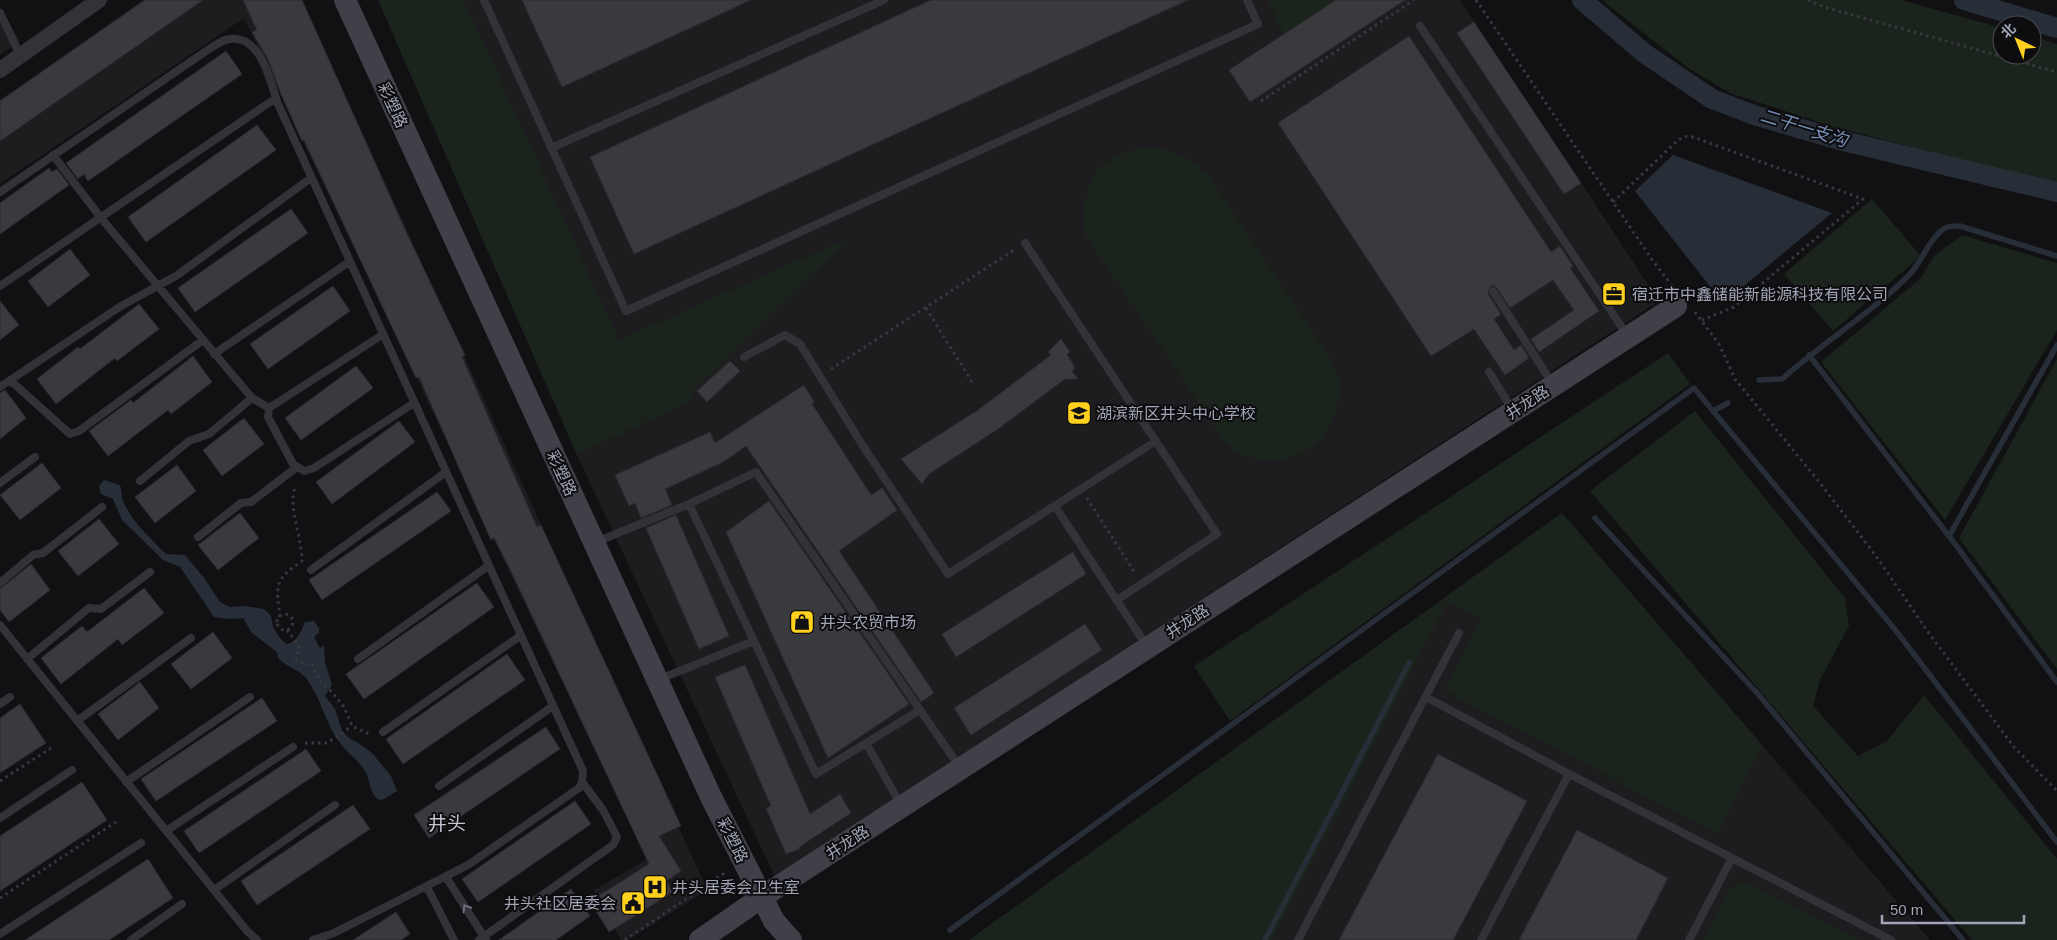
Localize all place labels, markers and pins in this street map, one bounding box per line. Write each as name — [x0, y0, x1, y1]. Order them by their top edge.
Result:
office icon: 宿迁市中鑫储能新能源科技有限公司 — [1601, 281, 1627, 307]
place label: 宿迁市中鑫储能新能源科技有限公司 — [1632, 286, 1888, 303]
school or university icon: 湖滨新区井头中心学校 — [1066, 400, 1092, 426]
place label: 湖滨新区井头中心学校 — [1096, 405, 1256, 422]
shop icon: 井头农贸市场 — [789, 609, 815, 635]
place label: 井头农贸市场 — [820, 614, 916, 631]
hospital icon: 井头居委会卫生室 — [642, 874, 668, 900]
place label: 井头居委会卫生室 — [672, 879, 800, 896]
public building icon: 井头社区居委会 — [620, 890, 646, 916]
place label: 井头社区居委会 — [504, 895, 616, 912]

